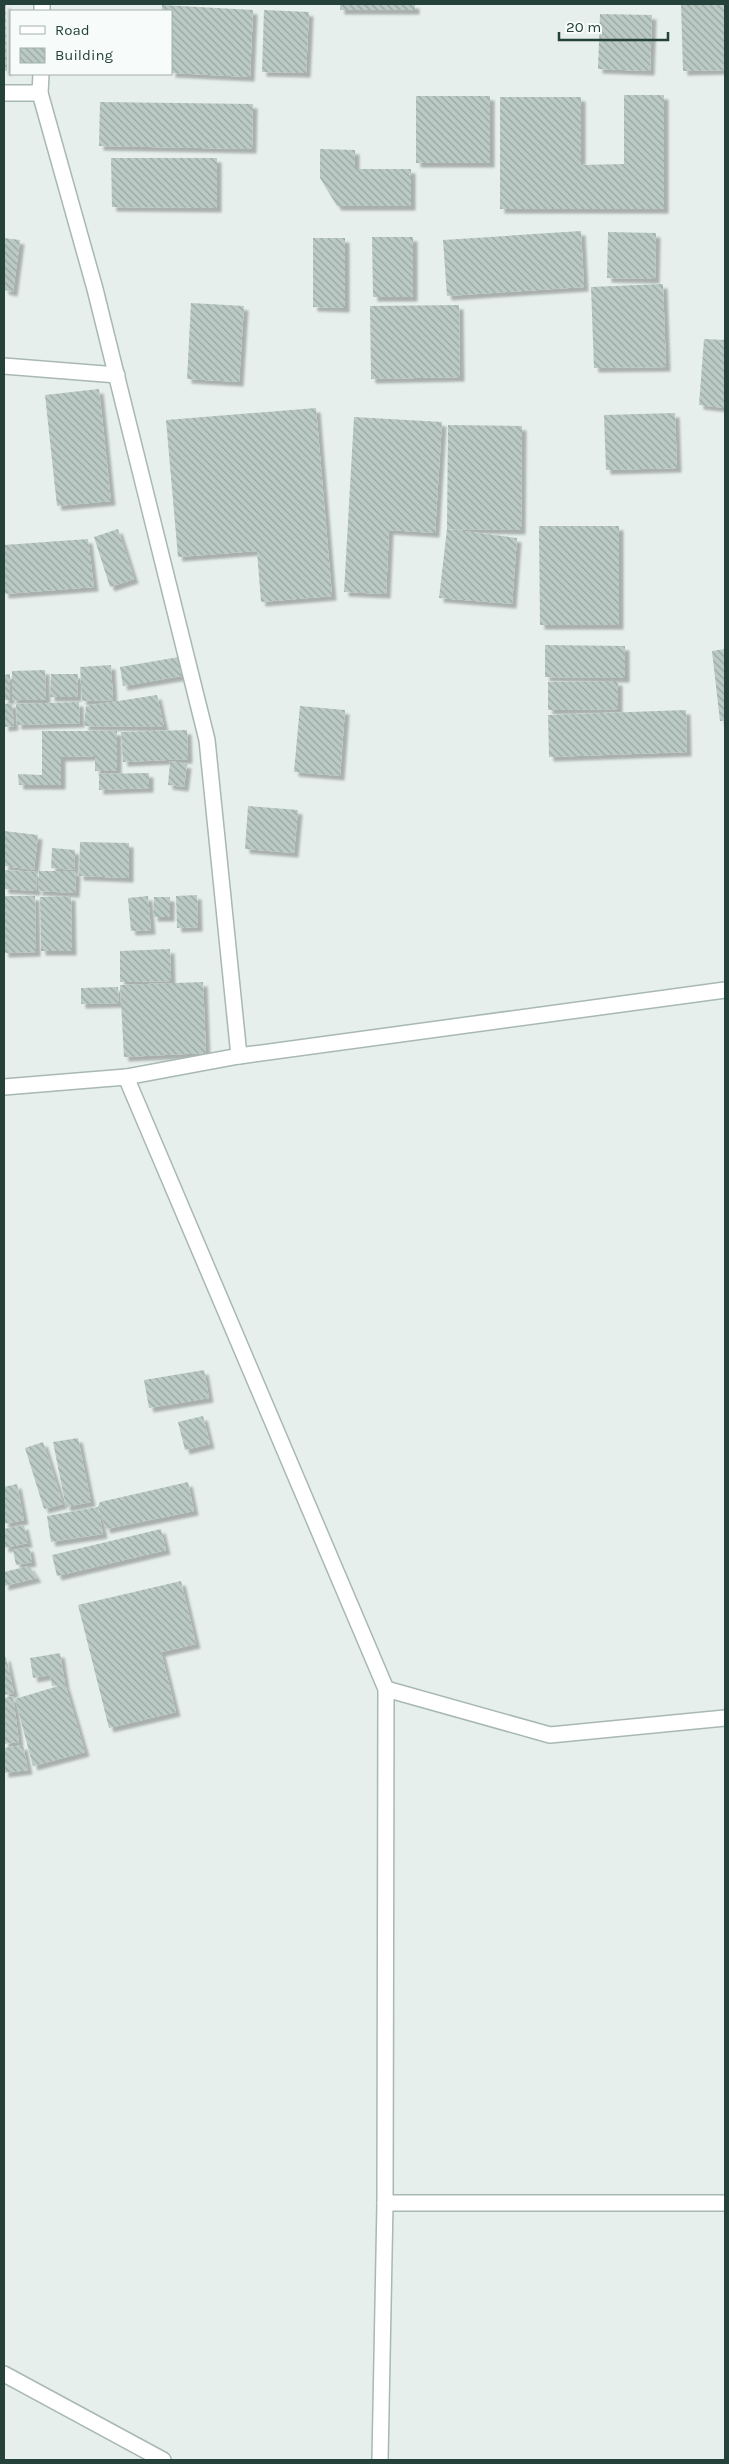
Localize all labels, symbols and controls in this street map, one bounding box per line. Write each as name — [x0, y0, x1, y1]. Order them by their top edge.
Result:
legend — [10, 10, 172, 75]
scale bar — [559, 10, 668, 42]
text: 20 m — [566, 18, 601, 36]
text: Road — [55, 21, 90, 39]
text: Building — [55, 46, 113, 64]

